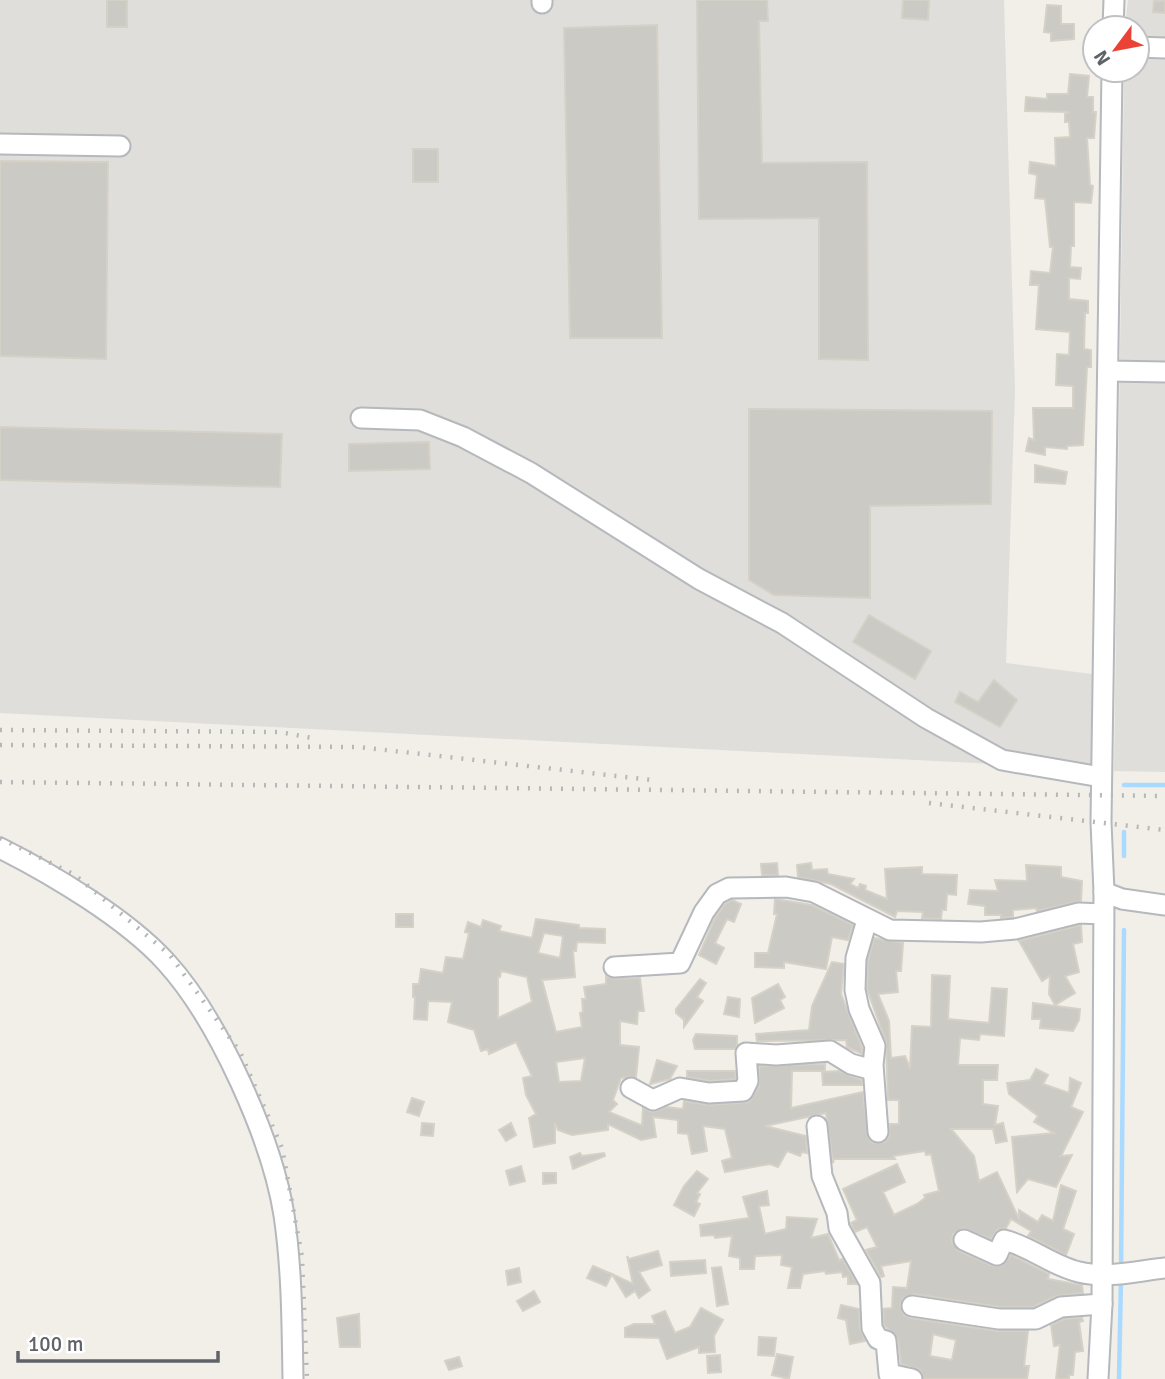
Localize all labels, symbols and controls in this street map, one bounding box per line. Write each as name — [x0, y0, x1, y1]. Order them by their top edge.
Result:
north arrow — [1081, 14, 1151, 84]
text: N — [1089, 46, 1116, 69]
scale bar — [18, 1320, 217, 1364]
text: 100 m — [28, 1331, 83, 1357]

